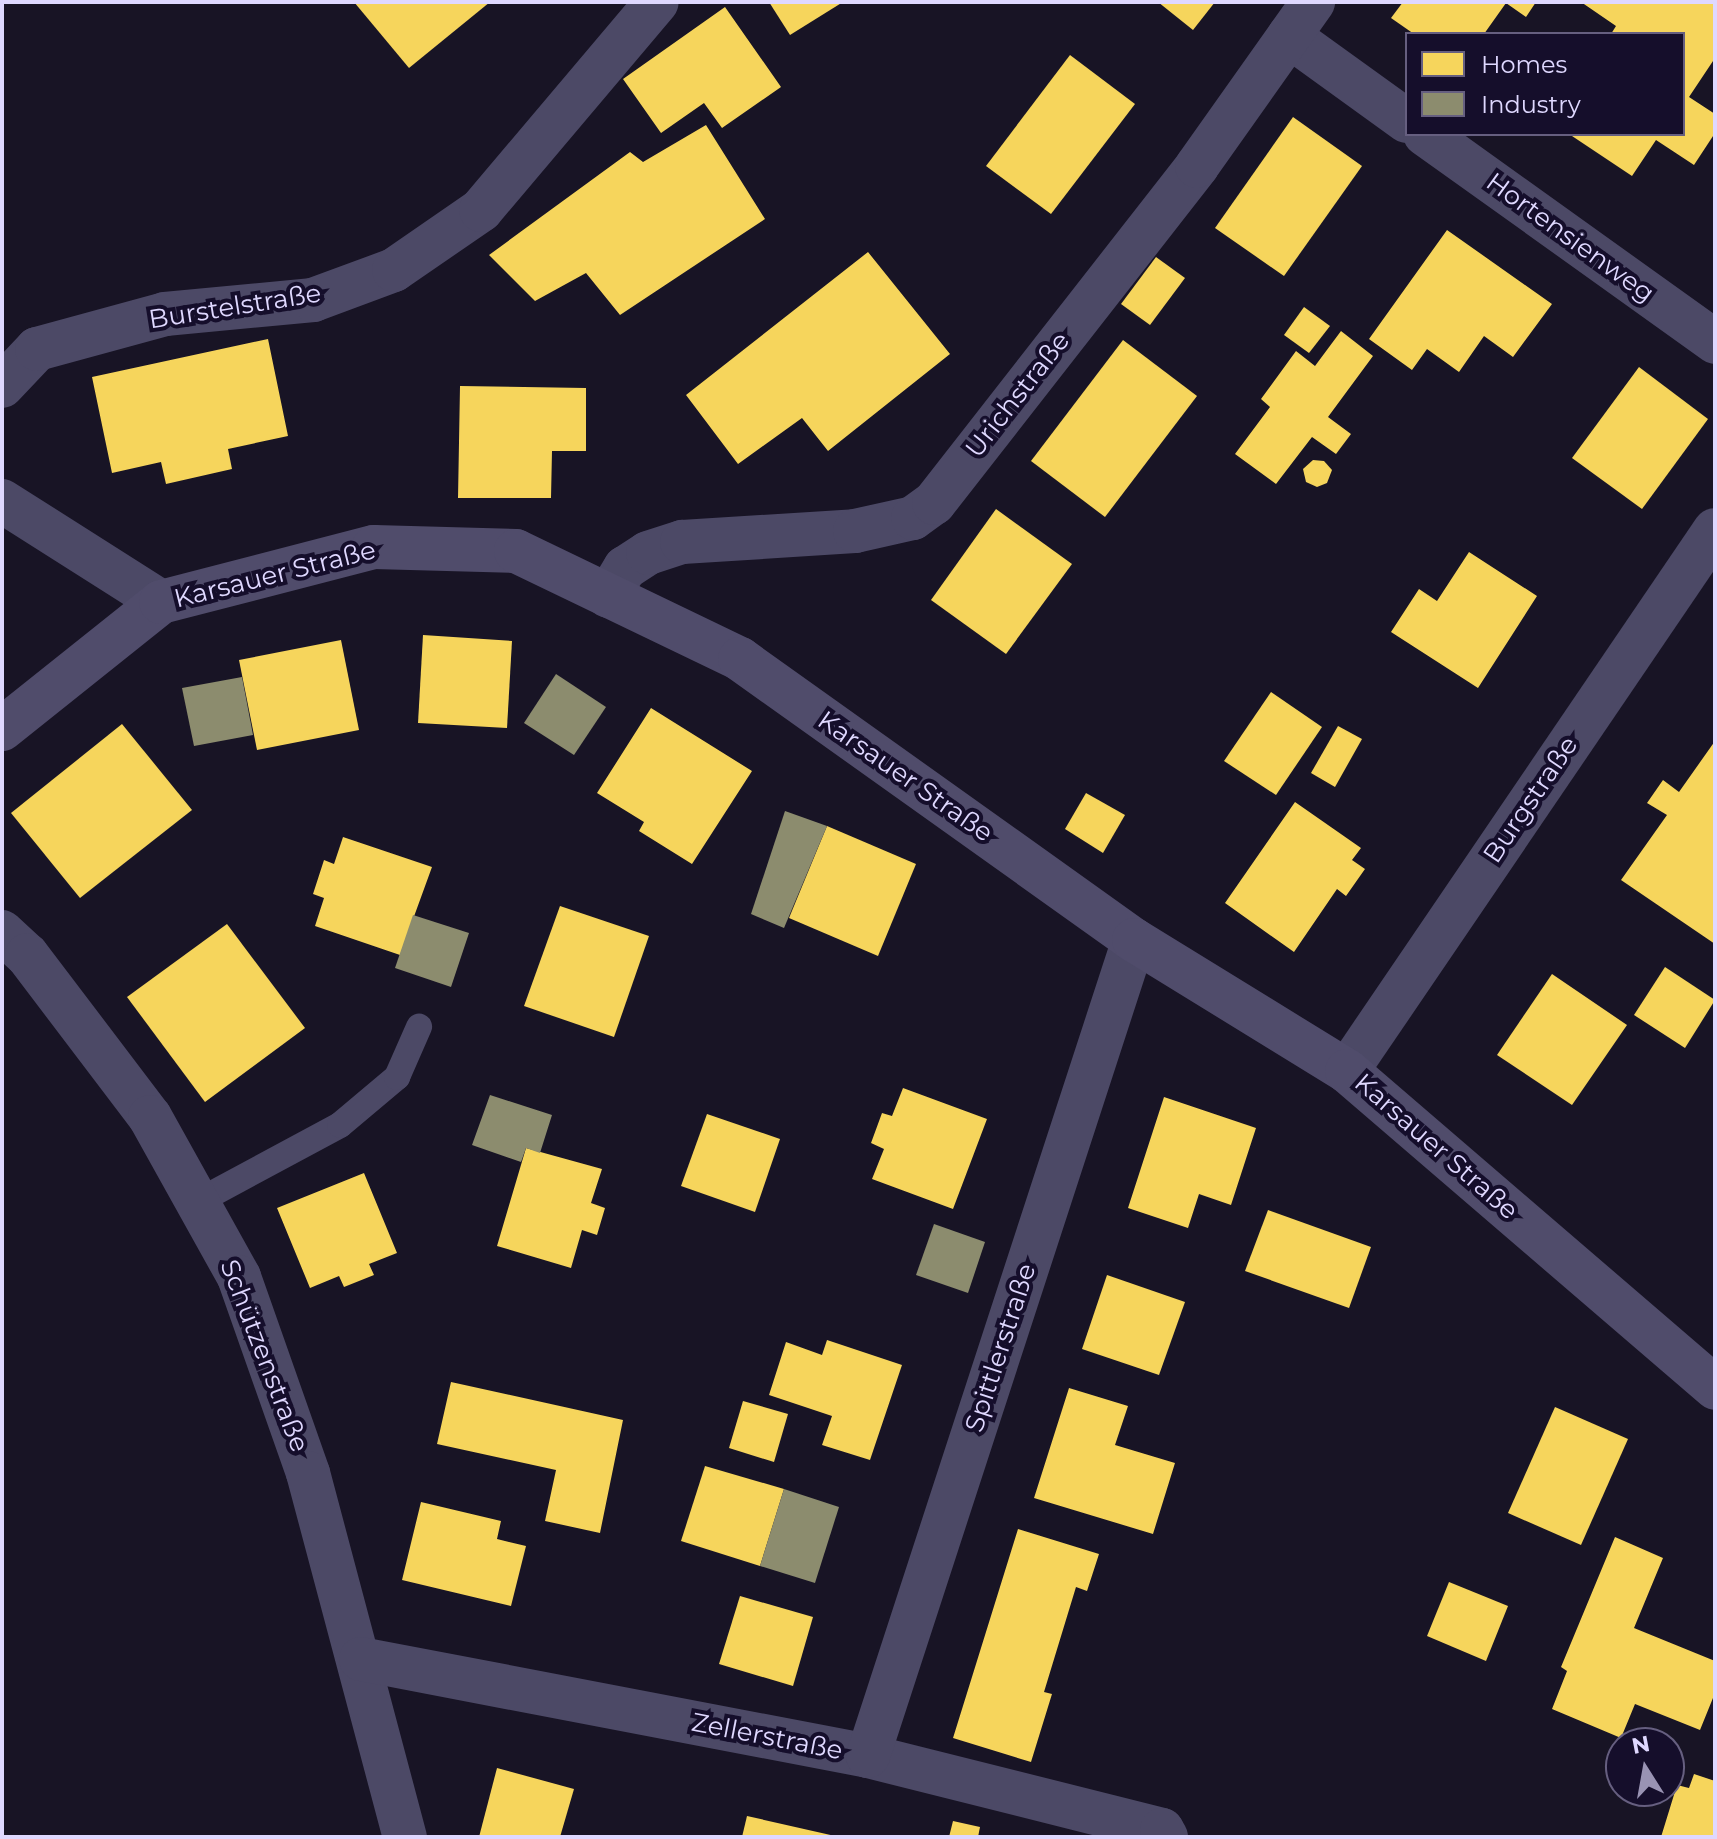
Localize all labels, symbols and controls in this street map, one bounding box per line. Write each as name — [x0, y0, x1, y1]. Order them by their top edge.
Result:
legend — [1405, 32, 1685, 136]
text: Homes — [1481, 50, 1567, 79]
text: Industry — [1481, 90, 1581, 119]
street label: Hortensienweg — [1480, 167, 1660, 309]
street label: Burstelstraße — [147, 278, 323, 336]
street label: Urichstraße — [959, 326, 1077, 464]
street label: Karsauer Straße — [171, 535, 379, 615]
street label: Karsauer Straße — [811, 705, 999, 849]
street label: Burgstraße — [1477, 731, 1585, 869]
street label: Karsauer Straße — [1348, 1067, 1524, 1227]
street label: Schützenstraße — [213, 1255, 315, 1457]
street label: Spittlerstraße — [959, 1260, 1043, 1436]
street label: Zellerstraße — [689, 1707, 845, 1767]
north arrow — [1605, 1727, 1685, 1807]
text: N — [1629, 1730, 1652, 1760]

